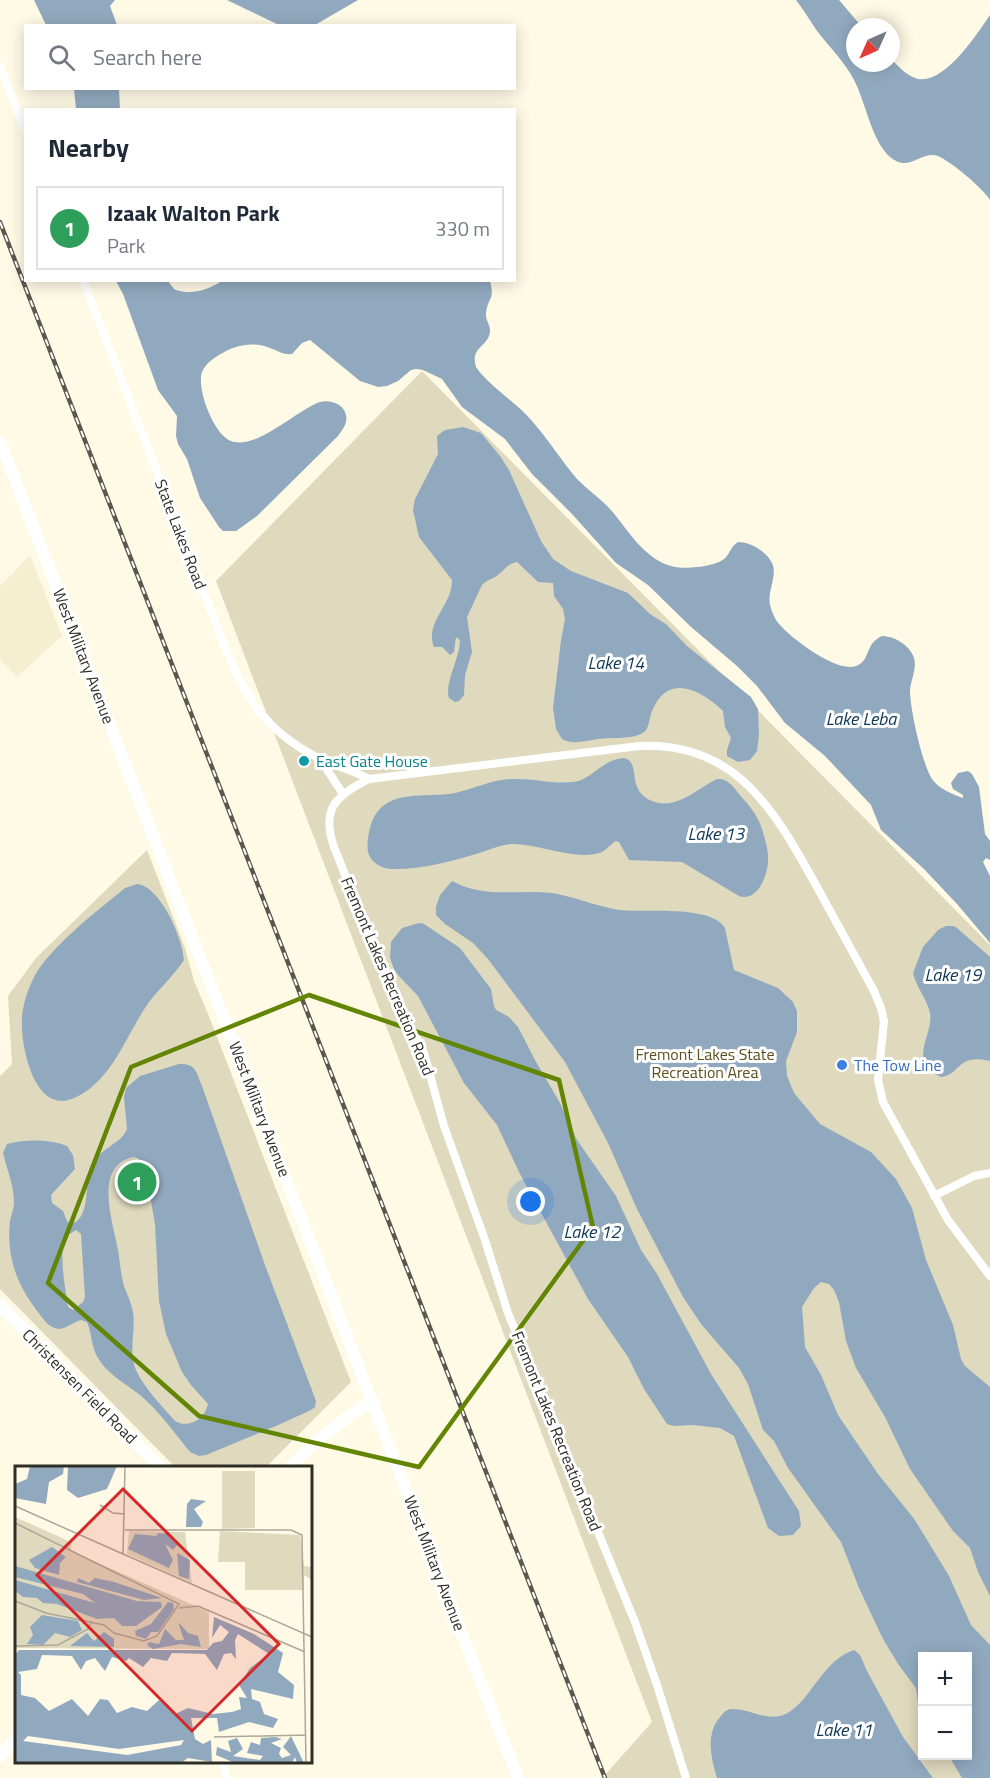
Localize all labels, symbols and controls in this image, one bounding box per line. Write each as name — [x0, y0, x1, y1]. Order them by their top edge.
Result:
north arrow — [846, 18, 900, 72]
search box — [24, 24, 516, 90]
text: Search here — [93, 40, 202, 74]
icon: search — [45, 41, 78, 74]
text: Nearby — [48, 128, 129, 167]
text: Izaak Walton Park — [107, 196, 280, 230]
text: 1 — [64, 213, 75, 244]
text: 330 m — [435, 213, 490, 244]
text: Park — [107, 230, 145, 261]
street label: State Lakes Road — [149, 475, 213, 593]
street label: West Military Avenue — [47, 585, 121, 727]
water label: Lake 14 — [588, 649, 645, 676]
water label: Lake Leba — [826, 705, 897, 732]
place label: East Gate House — [316, 749, 428, 773]
marker: East Gate House — [297, 754, 311, 768]
water label: Lake 13 — [688, 820, 745, 847]
street label: Fremont Lakes Recreation Road — [335, 873, 441, 1079]
water label: Lake 19 — [925, 961, 982, 988]
street label: West Military Avenue — [223, 1038, 297, 1180]
park label: Fremont Lakes State Recreation Area — [635, 1042, 775, 1084]
place label: The Tow Line — [854, 1053, 942, 1077]
marker: The Tow Line — [835, 1058, 849, 1072]
pin: 1 — [118, 1160, 156, 1204]
your location — [516, 1187, 545, 1216]
water label: Lake 12 — [564, 1218, 621, 1245]
street label: Christensen Field Road — [17, 1323, 143, 1449]
street label: Fremont Lakes Recreation Road — [506, 1327, 608, 1535]
inset map — [15, 1466, 312, 1763]
street label: West Military Avenue — [398, 1492, 472, 1634]
map controls — [918, 1652, 972, 1760]
button: + — [918, 1652, 972, 1706]
button: − — [918, 1706, 972, 1760]
water label: Lake 11 — [816, 1716, 872, 1743]

